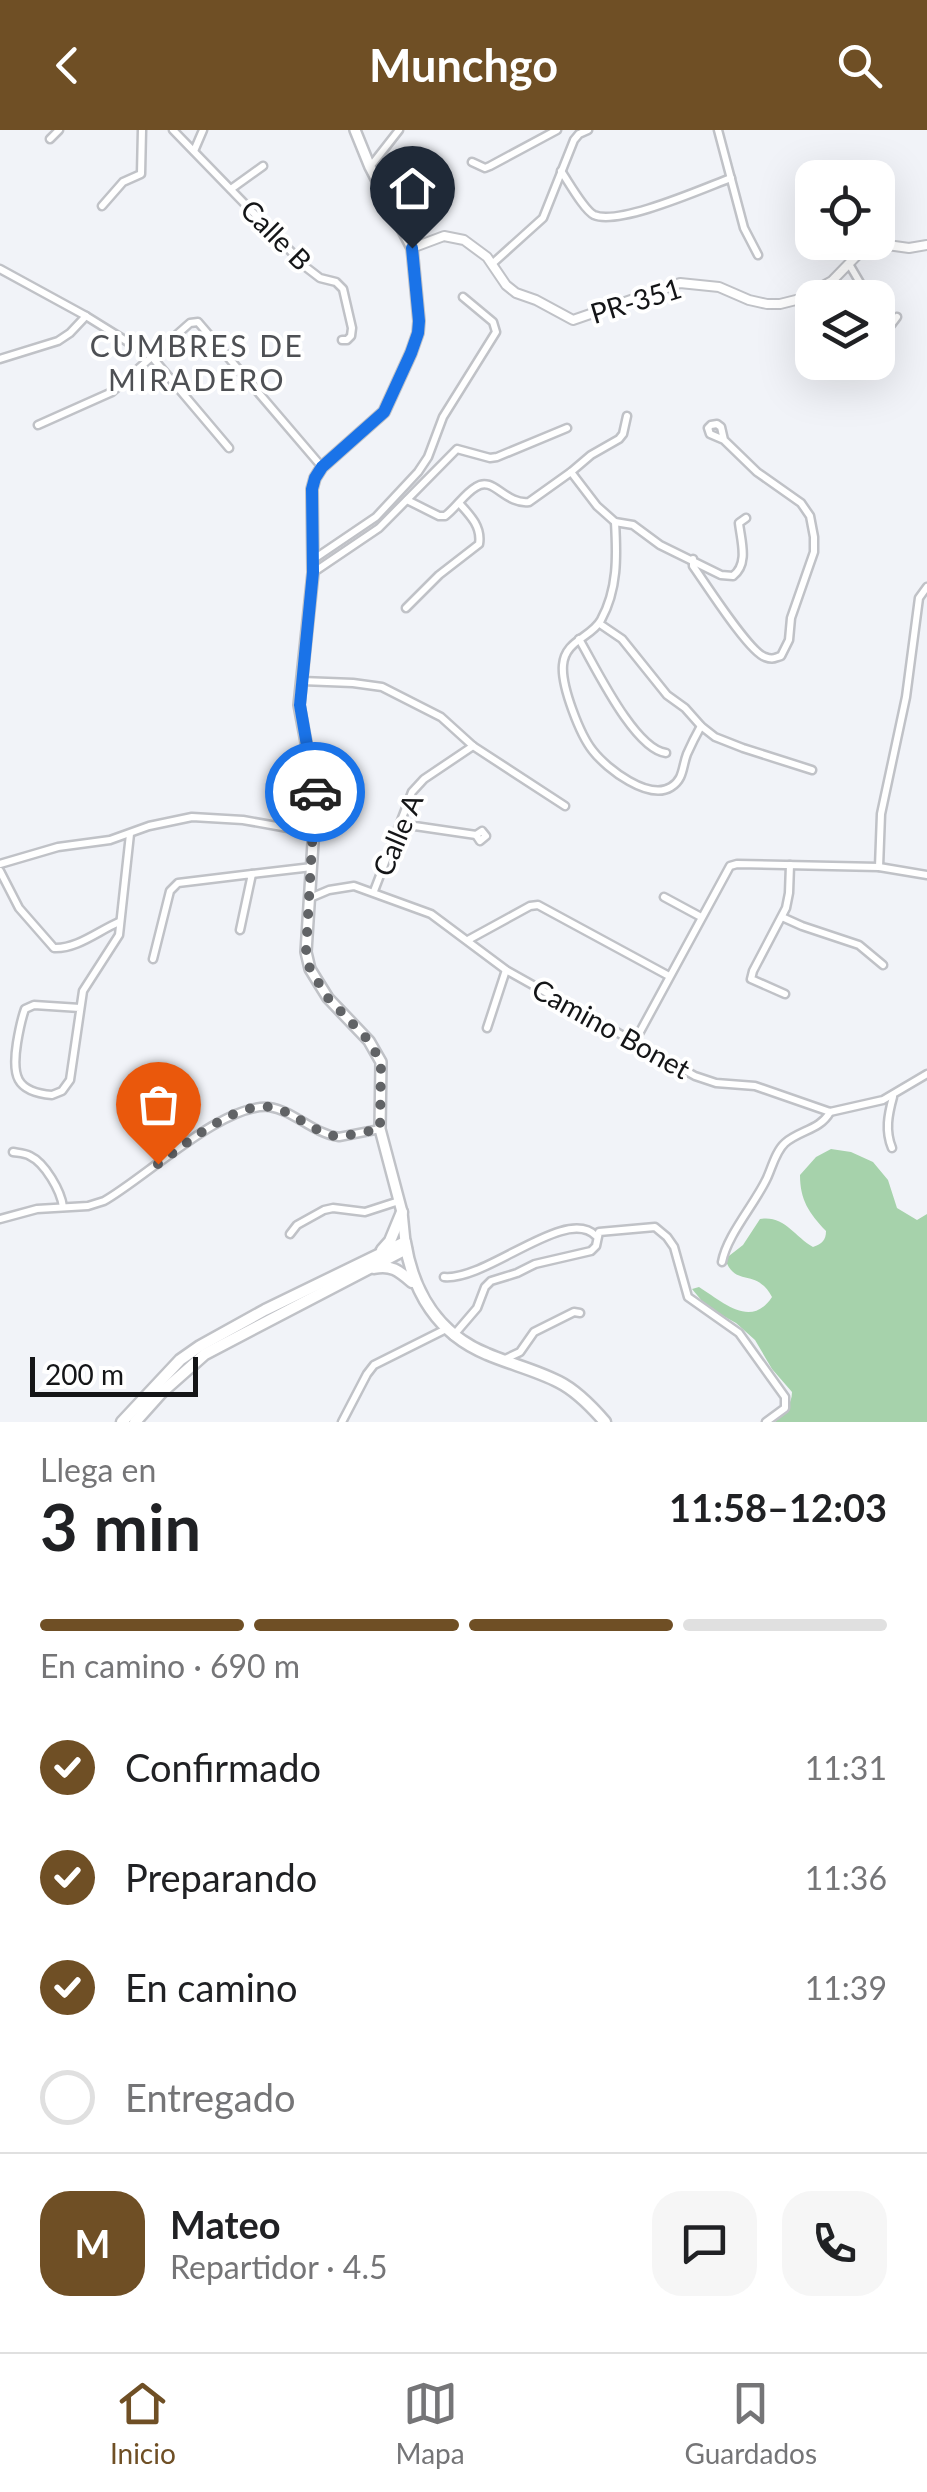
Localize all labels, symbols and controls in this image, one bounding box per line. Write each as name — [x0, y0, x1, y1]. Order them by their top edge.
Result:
icon: back — [40, 38, 95, 93]
text: Munchgo — [369, 38, 558, 92]
icon: search — [832, 38, 887, 93]
pin — [370, 146, 455, 249]
map controls — [795, 160, 895, 380]
button: locate — [795, 160, 895, 260]
icon: home — [385, 161, 440, 216]
street label: Calle B — [234, 192, 319, 277]
street label: PR-351 — [586, 270, 685, 330]
button: layers — [795, 280, 895, 380]
district label: CUMBRES DE MIRADERO — [90, 327, 304, 397]
courier — [265, 742, 365, 842]
icon: car — [288, 765, 343, 820]
street label: Calle A — [365, 788, 430, 881]
street label: Camino Bonet — [527, 971, 696, 1085]
pin — [116, 1062, 201, 1165]
icon: bag — [131, 1077, 186, 1132]
scale bar — [30, 1352, 198, 1396]
text: 200 m — [45, 1357, 124, 1391]
text: Llega en — [40, 1450, 156, 1489]
text: 11:58–12:03 — [669, 1484, 887, 1530]
text: 3 min — [40, 1487, 201, 1565]
text: En camino · 690 m — [40, 1646, 300, 1685]
icon: check — [40, 1740, 95, 1795]
text: Confirmado — [125, 1744, 321, 1790]
text: 11:31 — [805, 1748, 887, 1787]
icon: check — [40, 1850, 95, 1905]
text: Preparando — [125, 1854, 317, 1900]
text: 11:36 — [805, 1858, 887, 1897]
icon: check — [40, 1960, 95, 2015]
text: En camino — [125, 1964, 298, 2010]
text: 11:39 — [805, 1968, 887, 2007]
text: Entregado — [125, 2074, 296, 2120]
button: chat — [652, 2191, 757, 2296]
button: phone — [782, 2191, 887, 2296]
text: Mateo — [170, 2201, 281, 2247]
text: M — [75, 2220, 110, 2266]
text: Repartidor · 4.5 — [170, 2247, 388, 2286]
tab: Inicio — [110, 2376, 176, 2470]
tab: Mapa — [396, 2376, 465, 2470]
tab: Guardados — [684, 2376, 817, 2470]

